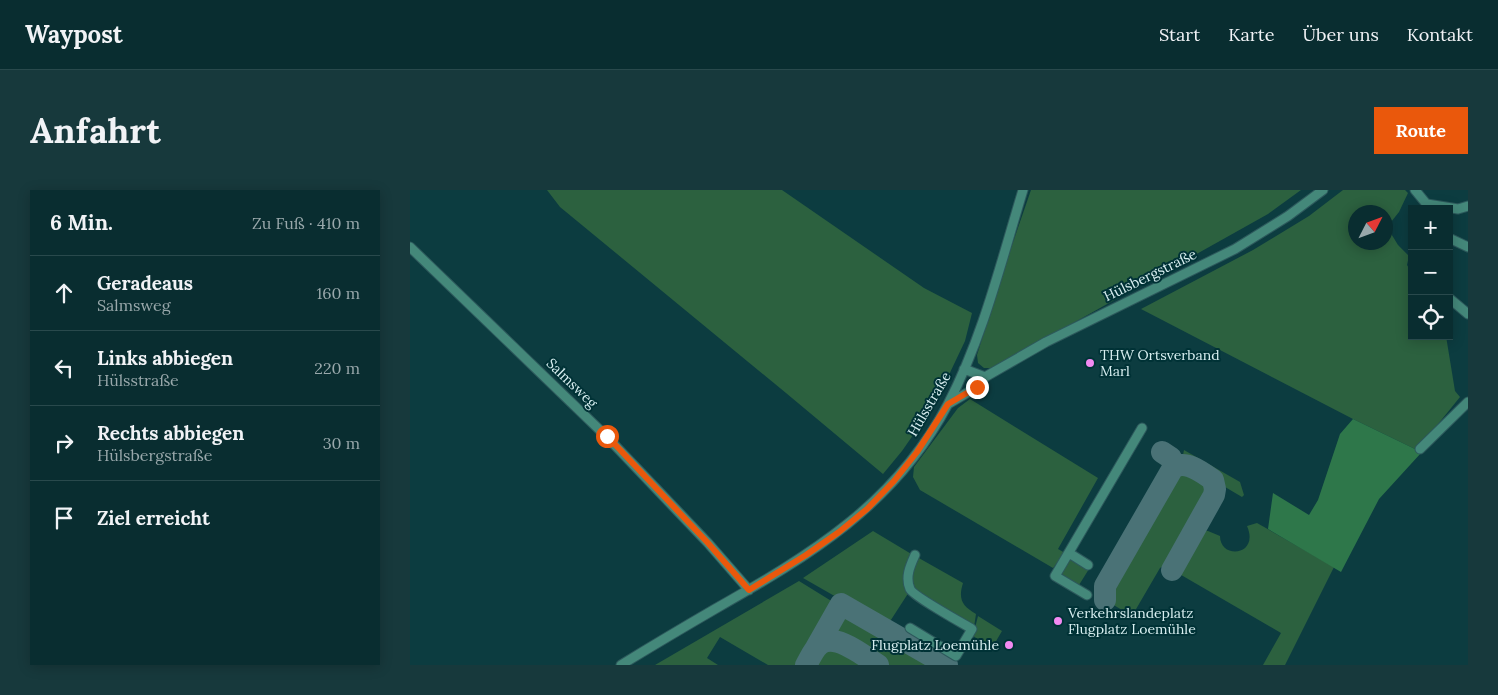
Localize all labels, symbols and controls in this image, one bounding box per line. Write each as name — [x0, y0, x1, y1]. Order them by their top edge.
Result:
text: Waypost — [25, 19, 123, 50]
text: Start — [1159, 23, 1200, 46]
text: Karte — [1228, 23, 1274, 46]
text: Über uns — [1302, 23, 1379, 46]
text: Kontakt — [1407, 23, 1473, 46]
button: Route — [1374, 107, 1468, 154]
text: Anfahrt — [30, 108, 161, 153]
north arrow — [1348, 205, 1393, 250]
map controls — [1408, 205, 1453, 340]
button: + — [1408, 205, 1453, 250]
text: 6 Min. — [50, 209, 113, 236]
text: Zu Fuß · 410 m — [252, 213, 360, 233]
street label: Hülsbergstraße — [1101, 245, 1200, 305]
button: − — [1408, 250, 1453, 295]
text: Geradeaus — [97, 271, 193, 295]
icon: ahead — [50, 279, 78, 307]
text: 160 m — [316, 283, 360, 303]
text: Salmsweg — [97, 295, 171, 315]
button: locate — [1408, 295, 1453, 340]
text: Links abbiegen — [97, 346, 233, 370]
place label: THW Ortsverband Marl — [1100, 346, 1220, 380]
icon: left — [50, 354, 78, 382]
street label: Salmsweg — [543, 354, 602, 412]
marker: THW Ortsverband Marl — [1084, 357, 1096, 369]
text: 220 m — [314, 358, 360, 378]
street label: Hülsstraße — [903, 368, 955, 439]
text: Hülsstraße — [97, 370, 179, 390]
route end — [966, 376, 989, 399]
text: Rechts abbiegen — [97, 421, 244, 445]
route start — [596, 425, 619, 448]
icon: right — [50, 429, 78, 457]
text: 30 m — [323, 433, 360, 453]
text: Hülsbergstraße — [97, 445, 212, 465]
icon: arrive — [50, 504, 78, 532]
text: Ziel erreicht — [97, 506, 210, 530]
place label: Verkehrslandeplatz Flugplatz Loemühle — [1067, 604, 1196, 638]
marker: Verkehrslandeplatz Flugplatz Loemühle — [1052, 615, 1064, 627]
place label: Flugplatz Loemühle — [871, 636, 999, 654]
marker: Flugplatz Loemühle — [1003, 639, 1015, 651]

